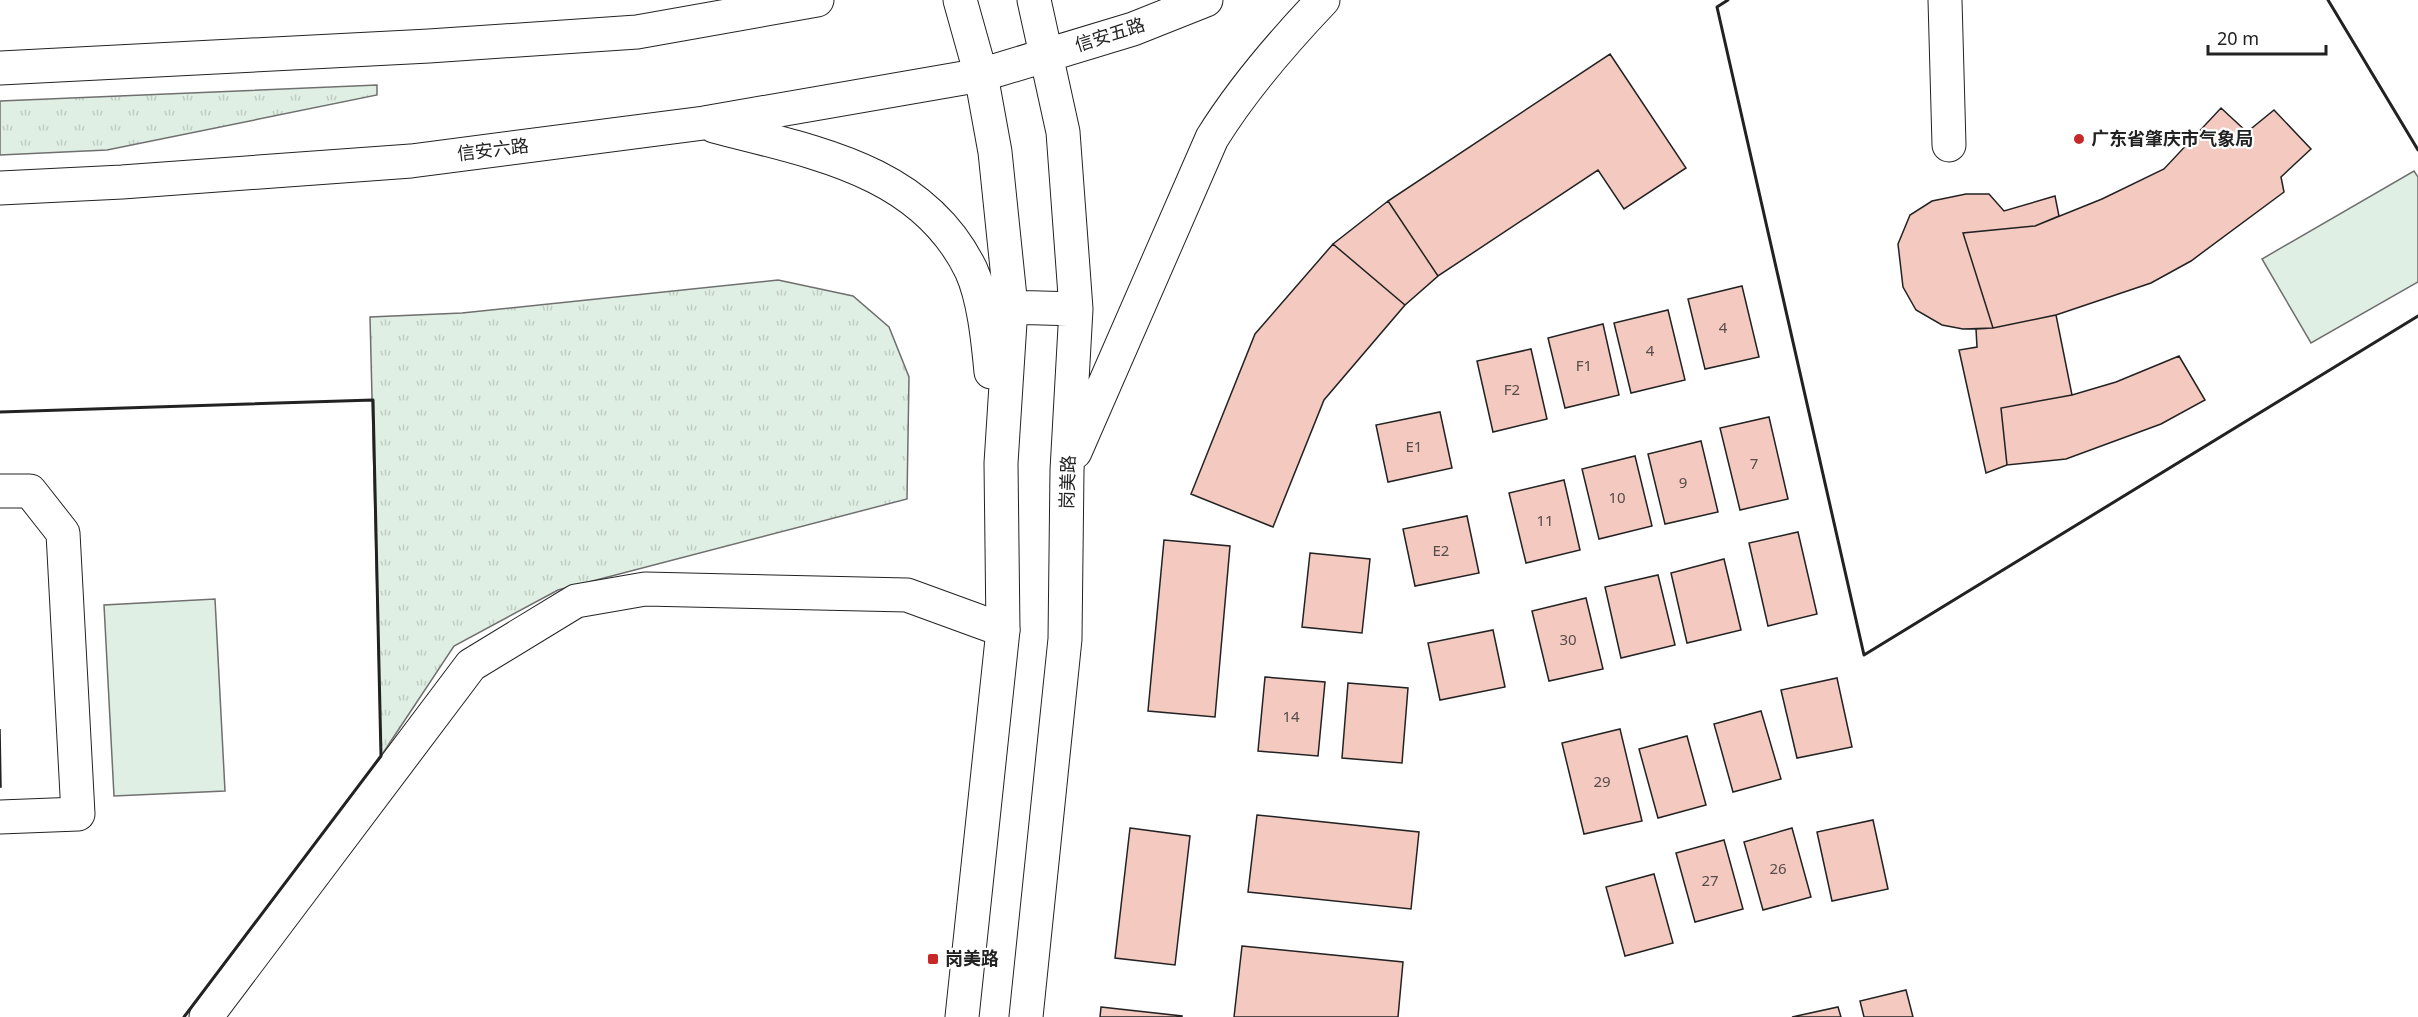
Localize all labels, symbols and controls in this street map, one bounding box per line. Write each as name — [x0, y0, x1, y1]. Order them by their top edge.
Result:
street label: 信安五路 — [1072, 12, 1148, 57]
scale bar — [2208, 18, 2326, 56]
text: 20 m — [2217, 26, 2259, 50]
place label: 广东省肇庆市气象局 — [2091, 126, 2253, 150]
marker: 广东省肇庆市气象局 — [2072, 132, 2086, 146]
street label: 信安六路 — [456, 133, 530, 165]
house number: 4 — [1719, 317, 1728, 337]
house number: 4 — [1646, 340, 1655, 360]
house number: F1 — [1576, 355, 1592, 375]
house number: F2 — [1504, 379, 1520, 399]
house number: E1 — [1406, 436, 1422, 456]
house number: 7 — [1750, 453, 1758, 473]
street label: 岗美路 — [1054, 455, 1080, 509]
house number: 9 — [1679, 472, 1687, 492]
house number: 10 — [1608, 487, 1626, 507]
house number: 11 — [1536, 510, 1554, 530]
house number: E2 — [1433, 540, 1449, 560]
house number: 30 — [1559, 629, 1577, 649]
house number: 14 — [1282, 706, 1300, 726]
house number: 29 — [1593, 771, 1611, 791]
house number: 26 — [1769, 858, 1787, 878]
house number: 27 — [1701, 870, 1719, 890]
place label: 岗美路 — [945, 946, 999, 970]
marker: 岗美路 — [926, 952, 940, 966]

